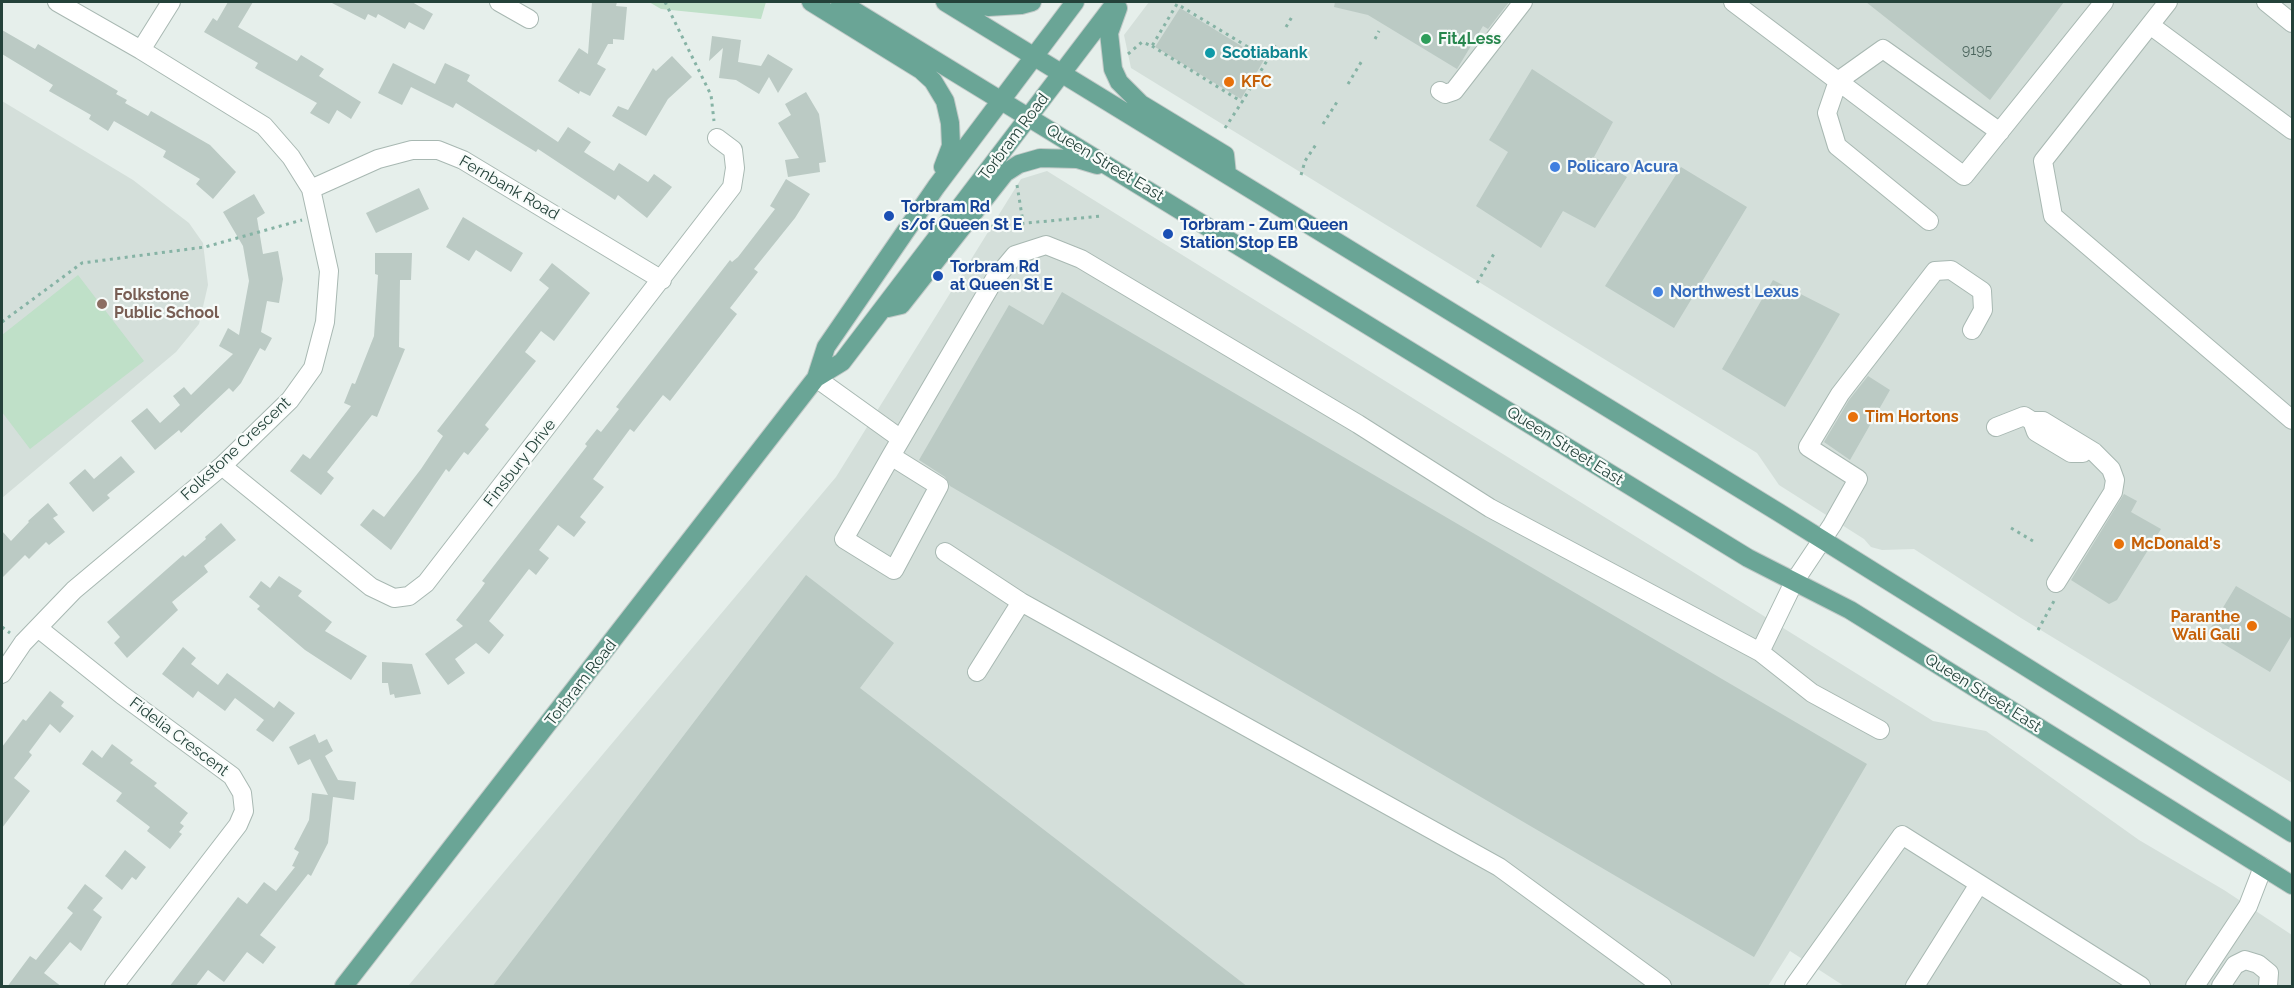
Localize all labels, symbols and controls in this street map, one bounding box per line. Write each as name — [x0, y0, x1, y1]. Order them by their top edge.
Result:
place label: Fit4Less — [1438, 29, 1501, 49]
marker: Fit4Less — [1419, 32, 1433, 46]
place label: Scotiabank — [1222, 43, 1308, 63]
house number: 9195 — [1962, 43, 1992, 59]
marker: Scotiabank — [1203, 46, 1217, 60]
place label: KFC — [1241, 72, 1272, 92]
marker: KFC — [1222, 75, 1236, 89]
street label: Torbram Road — [975, 90, 1053, 184]
street label: Queen Street East — [1043, 120, 1167, 206]
street label: Fernbank Road — [456, 152, 562, 224]
place label: Policaro Acura — [1567, 157, 1678, 177]
marker: Policaro Acura — [1548, 160, 1562, 174]
place label: Torbram Rd s/of Queen St E — [901, 197, 1022, 235]
marker: Torbram Rd s/of Queen St E — [882, 209, 896, 223]
place label: Torbram - Zum Queen Station Stop EB — [1180, 215, 1348, 253]
marker: Torbram - Zum Queen Station Stop EB — [1161, 227, 1175, 241]
place label: Torbram Rd at Queen St E — [950, 257, 1053, 295]
marker: Torbram Rd at Queen St E — [931, 269, 945, 283]
place label: Northwest Lexus — [1670, 282, 1799, 302]
place label: Folkstone Public School — [114, 285, 219, 323]
marker: Northwest Lexus — [1651, 285, 1665, 299]
marker: Folkstone Public School — [95, 297, 109, 311]
street label: Folkstone Crescent — [177, 393, 295, 505]
street label: Queen Street East — [1503, 402, 1627, 490]
place label: Tim Hortons — [1865, 407, 1959, 427]
marker: Tim Hortons — [1846, 410, 1860, 424]
street label: Finsbury Drive — [480, 415, 560, 511]
place label: McDonald's — [2131, 534, 2221, 554]
marker: McDonald's — [2112, 537, 2126, 551]
place label: Paranthe Wali Gali — [2171, 607, 2240, 645]
marker: Paranthe Wali Gali — [2245, 619, 2259, 633]
street label: Torbram Road — [541, 636, 621, 730]
street label: Queen Street East — [1921, 649, 2045, 737]
street label: Fidelia Crescent — [126, 694, 232, 780]

